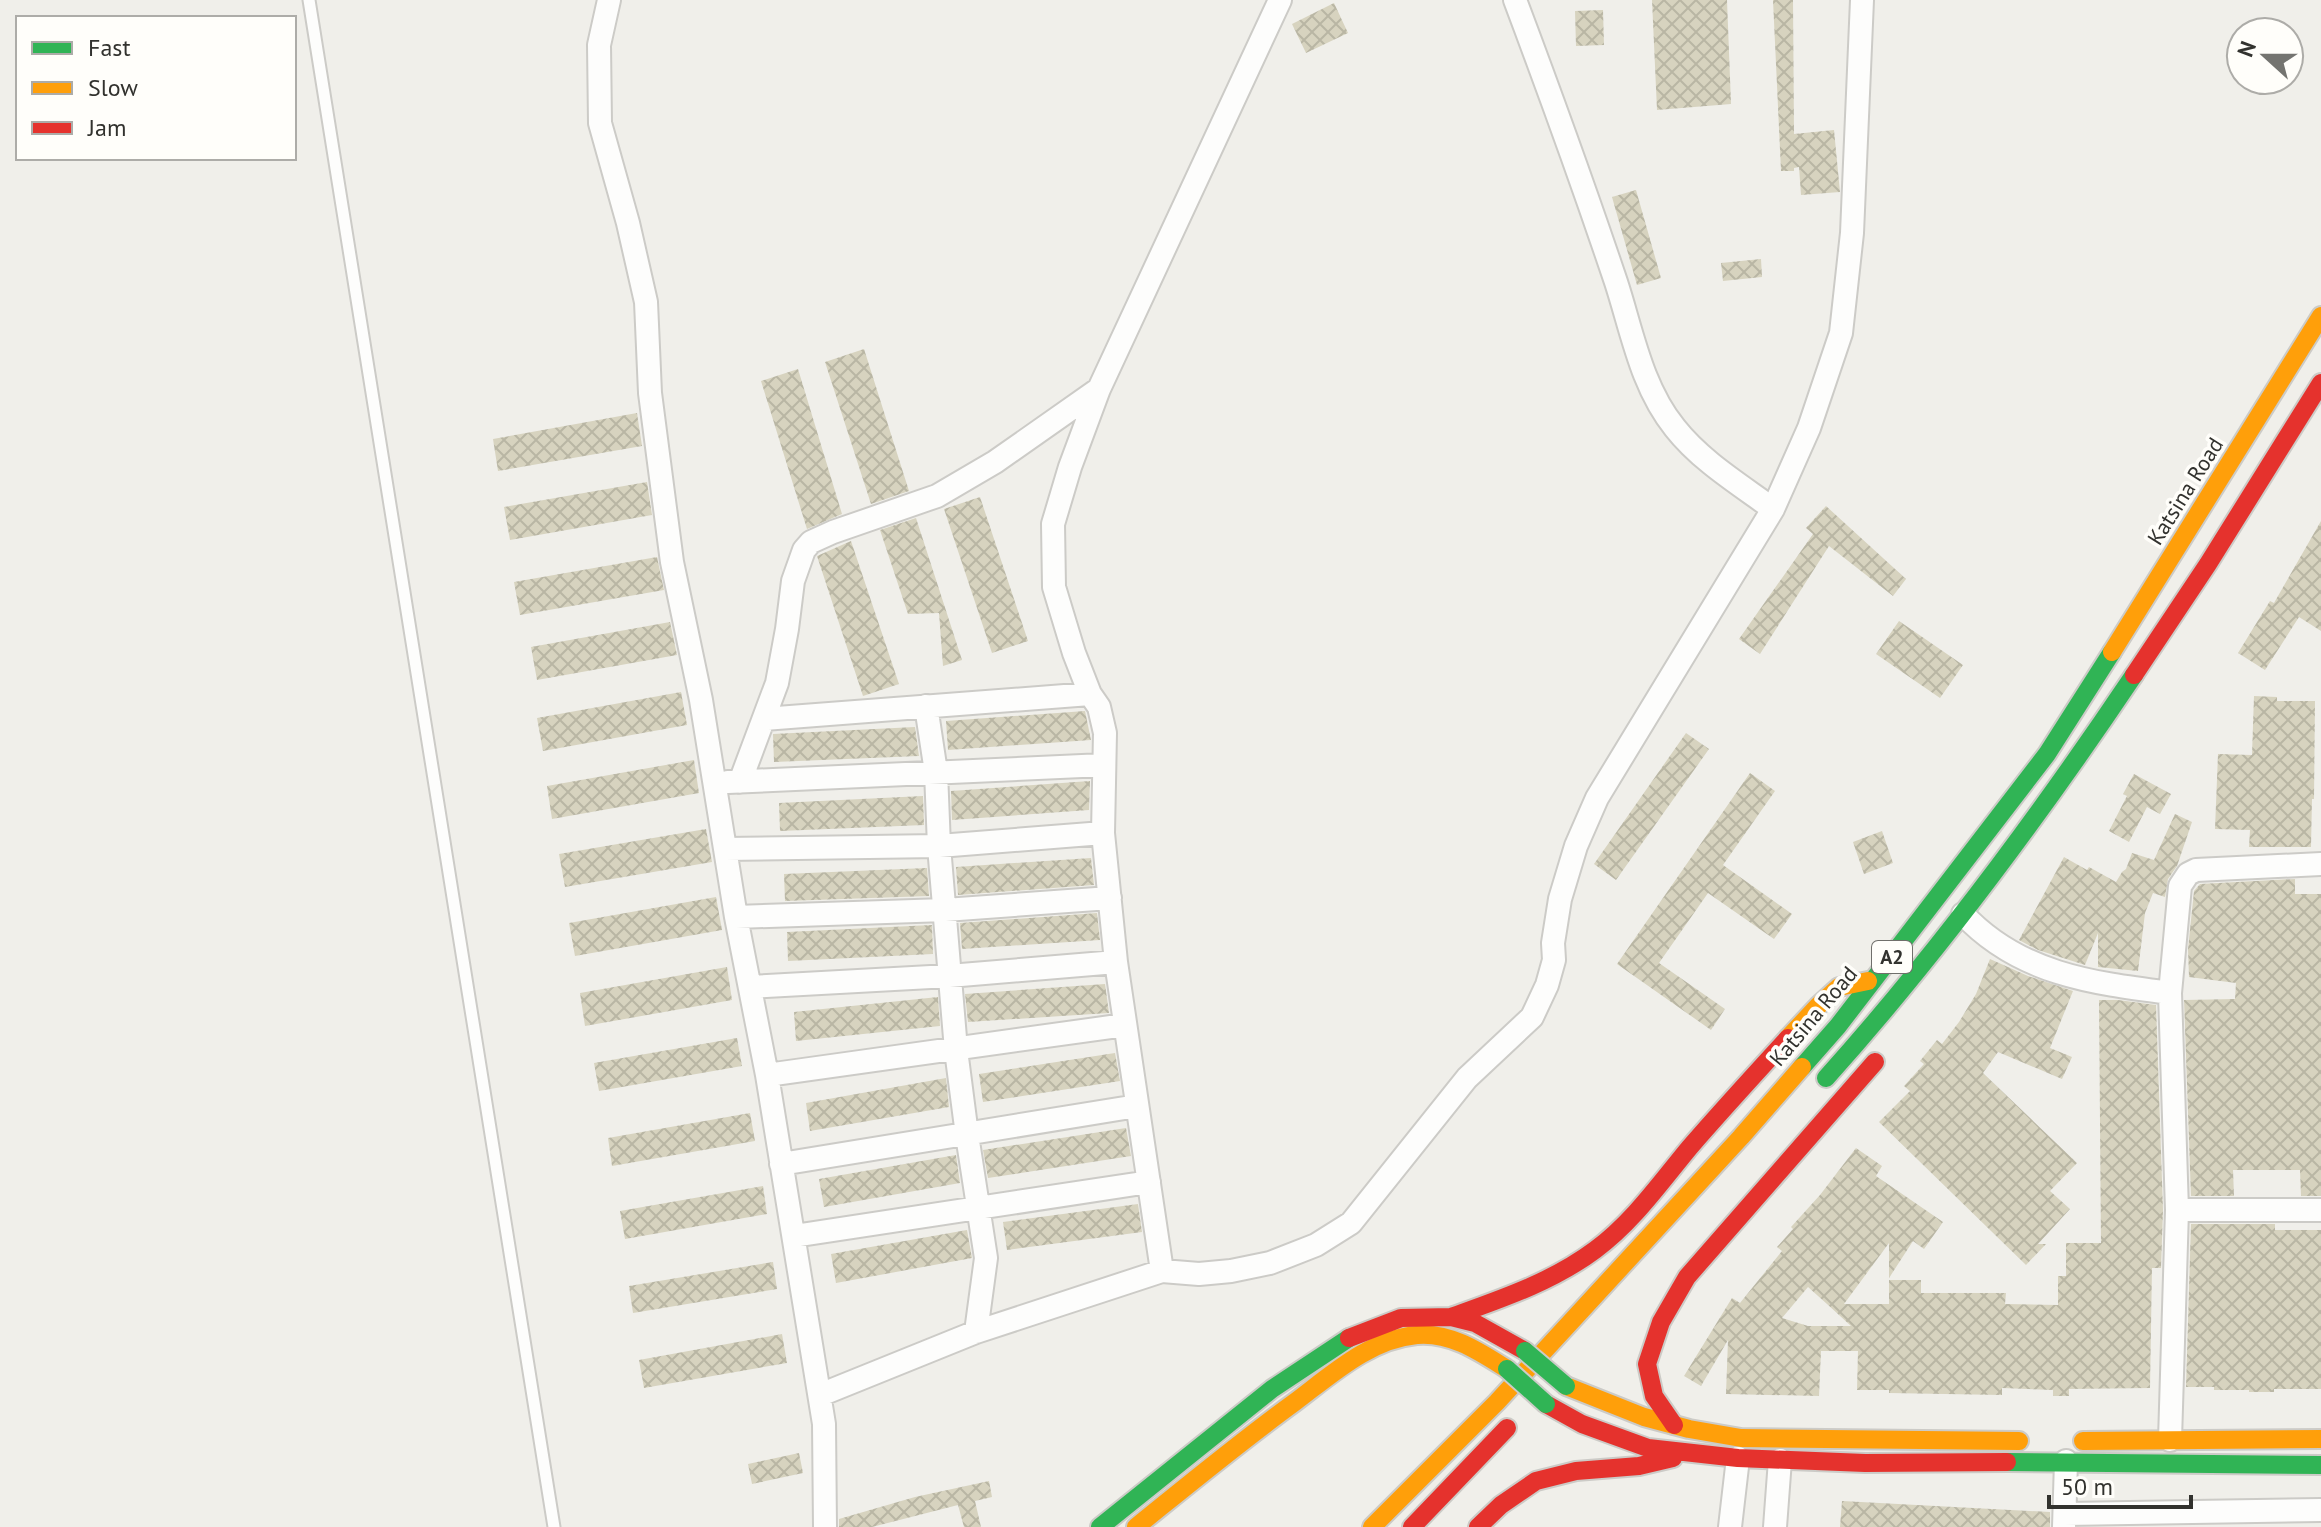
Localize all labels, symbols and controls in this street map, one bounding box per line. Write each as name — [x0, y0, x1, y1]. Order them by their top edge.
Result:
legend — [16, 16, 296, 160]
north arrow — [2225, 16, 2305, 96]
text: Fast — [88, 32, 131, 63]
text: N — [2231, 37, 2262, 61]
text: Slow — [88, 72, 138, 103]
text: Jam — [87, 112, 126, 143]
street label: Katsina Road — [2141, 432, 2229, 550]
road number: A2 — [1872, 941, 1912, 973]
street label: Katsina Road — [1763, 960, 1863, 1072]
scale bar — [2049, 1459, 2191, 1509]
text: 50 m — [2061, 1471, 2113, 1502]

